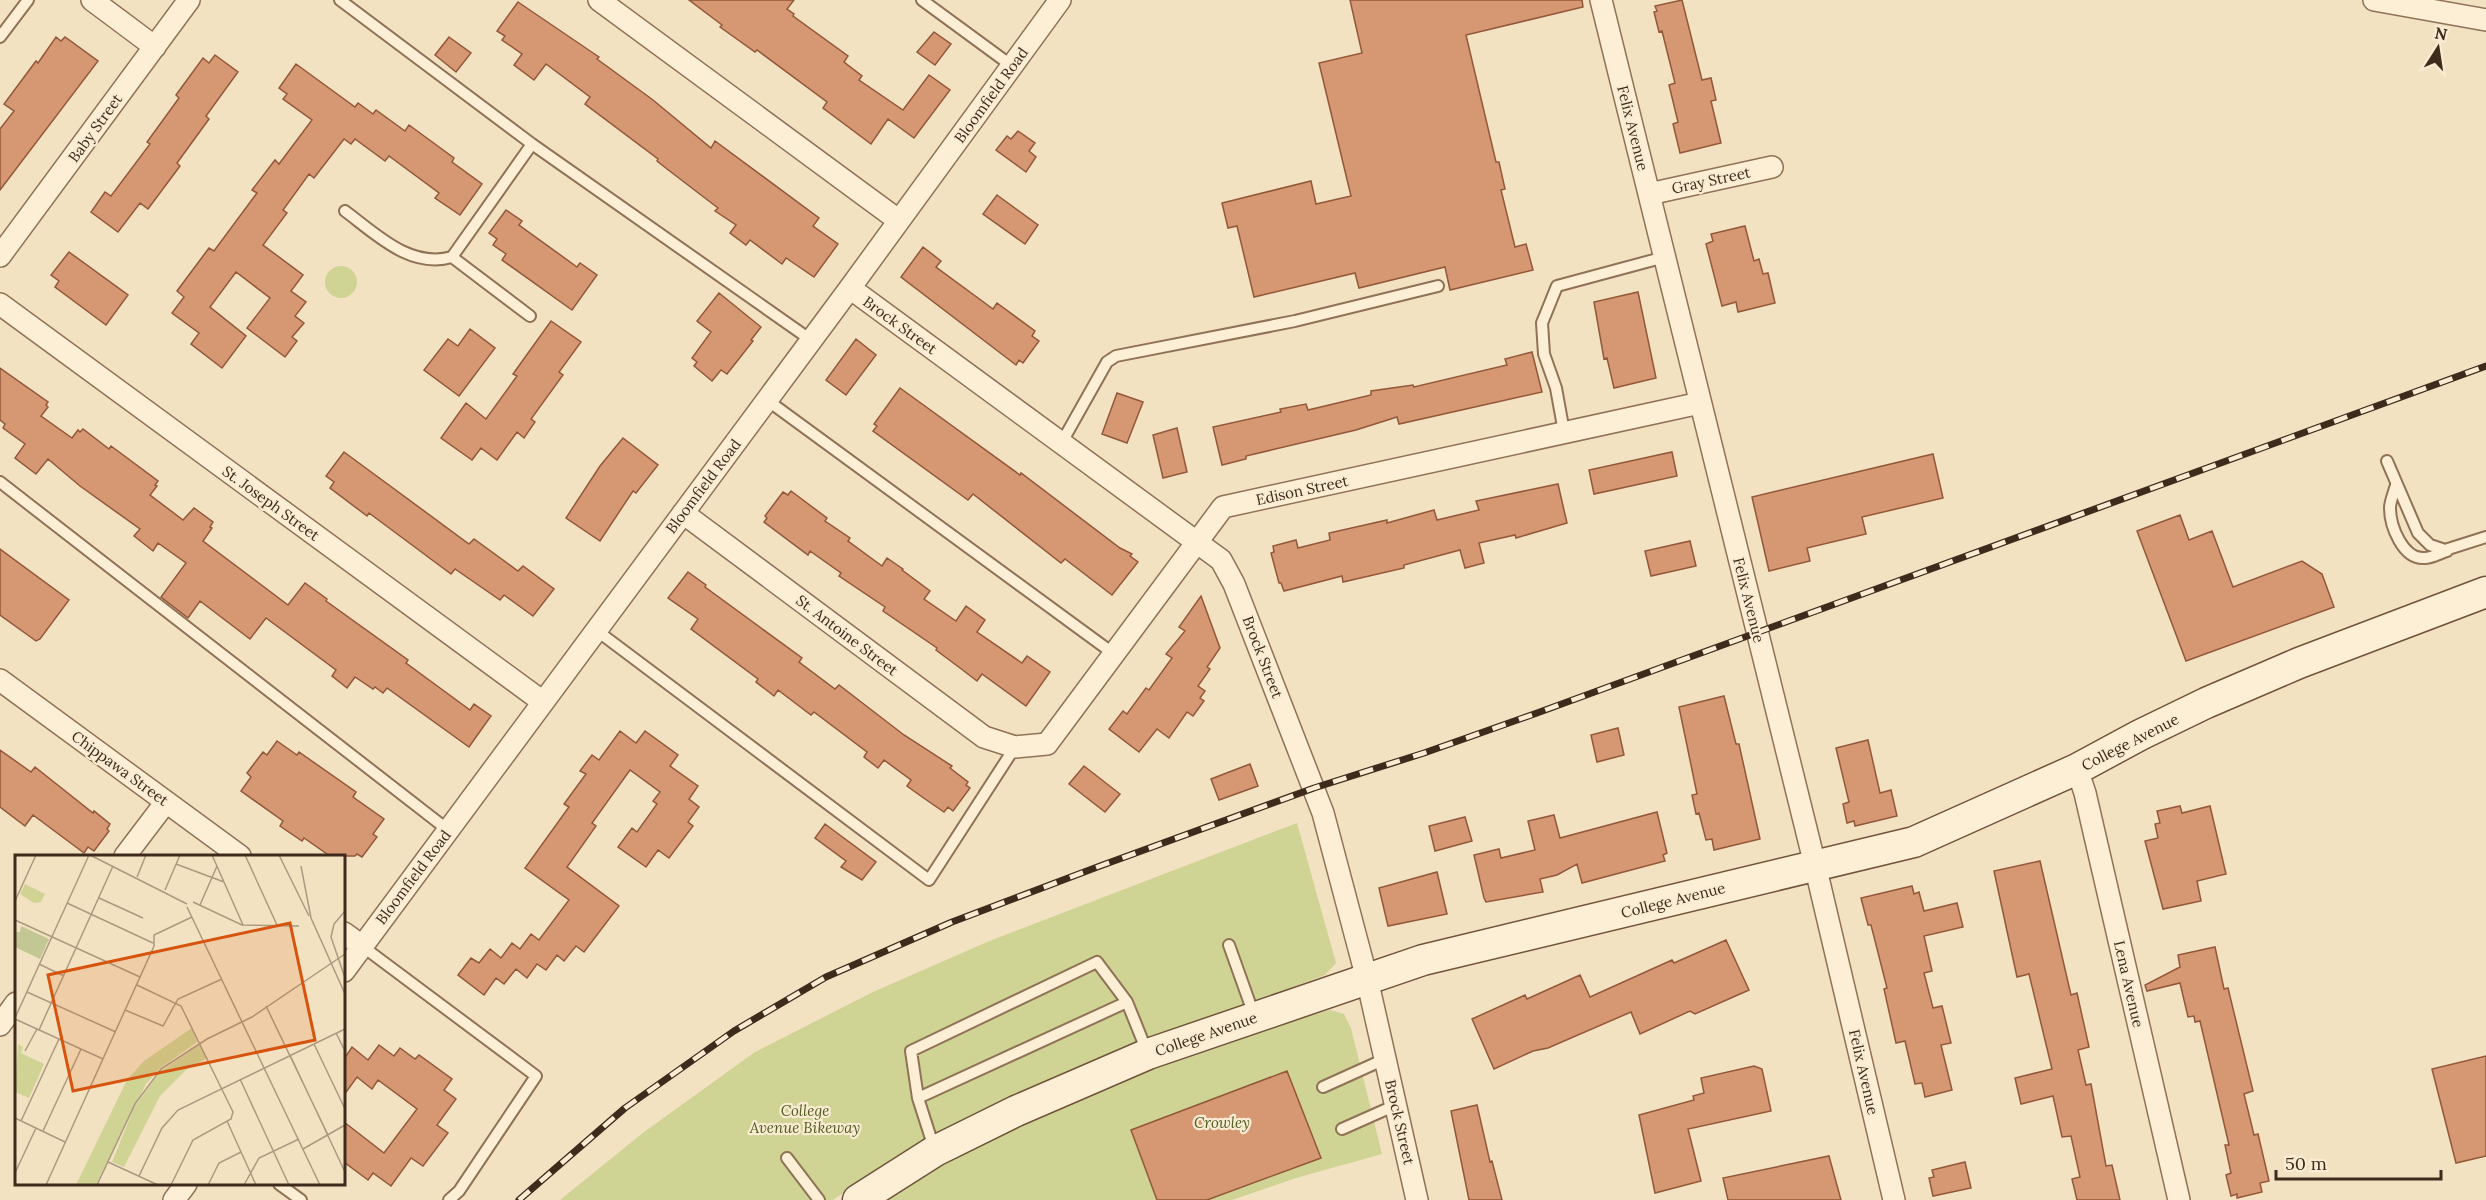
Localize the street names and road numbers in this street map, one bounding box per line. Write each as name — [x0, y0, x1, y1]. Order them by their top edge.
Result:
street label: Bloomfield Road — [950, 43, 1032, 147]
street label: Felix Avenue — [1613, 83, 1653, 173]
street label: Baby Street — [64, 90, 126, 166]
street label: Gray Street — [1670, 162, 1752, 198]
street label: Brock Street — [859, 292, 941, 358]
street label: Bloomfield Road — [661, 435, 745, 537]
street label: St. Joseph Street — [219, 461, 324, 545]
street label: Edison Street — [1254, 471, 1350, 509]
street label: Felix Avenue — [1729, 555, 1769, 645]
street label: St. Antoine Street — [792, 590, 902, 680]
street label: Brock Street — [1239, 613, 1288, 701]
street label: College Avenue — [2078, 709, 2182, 775]
street label: Chippawa Street — [68, 726, 172, 810]
street label: Bloomfield Road — [371, 826, 455, 928]
street label: College Avenue — [1619, 878, 1727, 922]
street label: Lena Avenue — [2110, 939, 2148, 1029]
street label: College Avenue — [1152, 1008, 1260, 1060]
street label: Felix Avenue — [1845, 1027, 1883, 1117]
street label: Brock Street — [1381, 1078, 1419, 1167]

